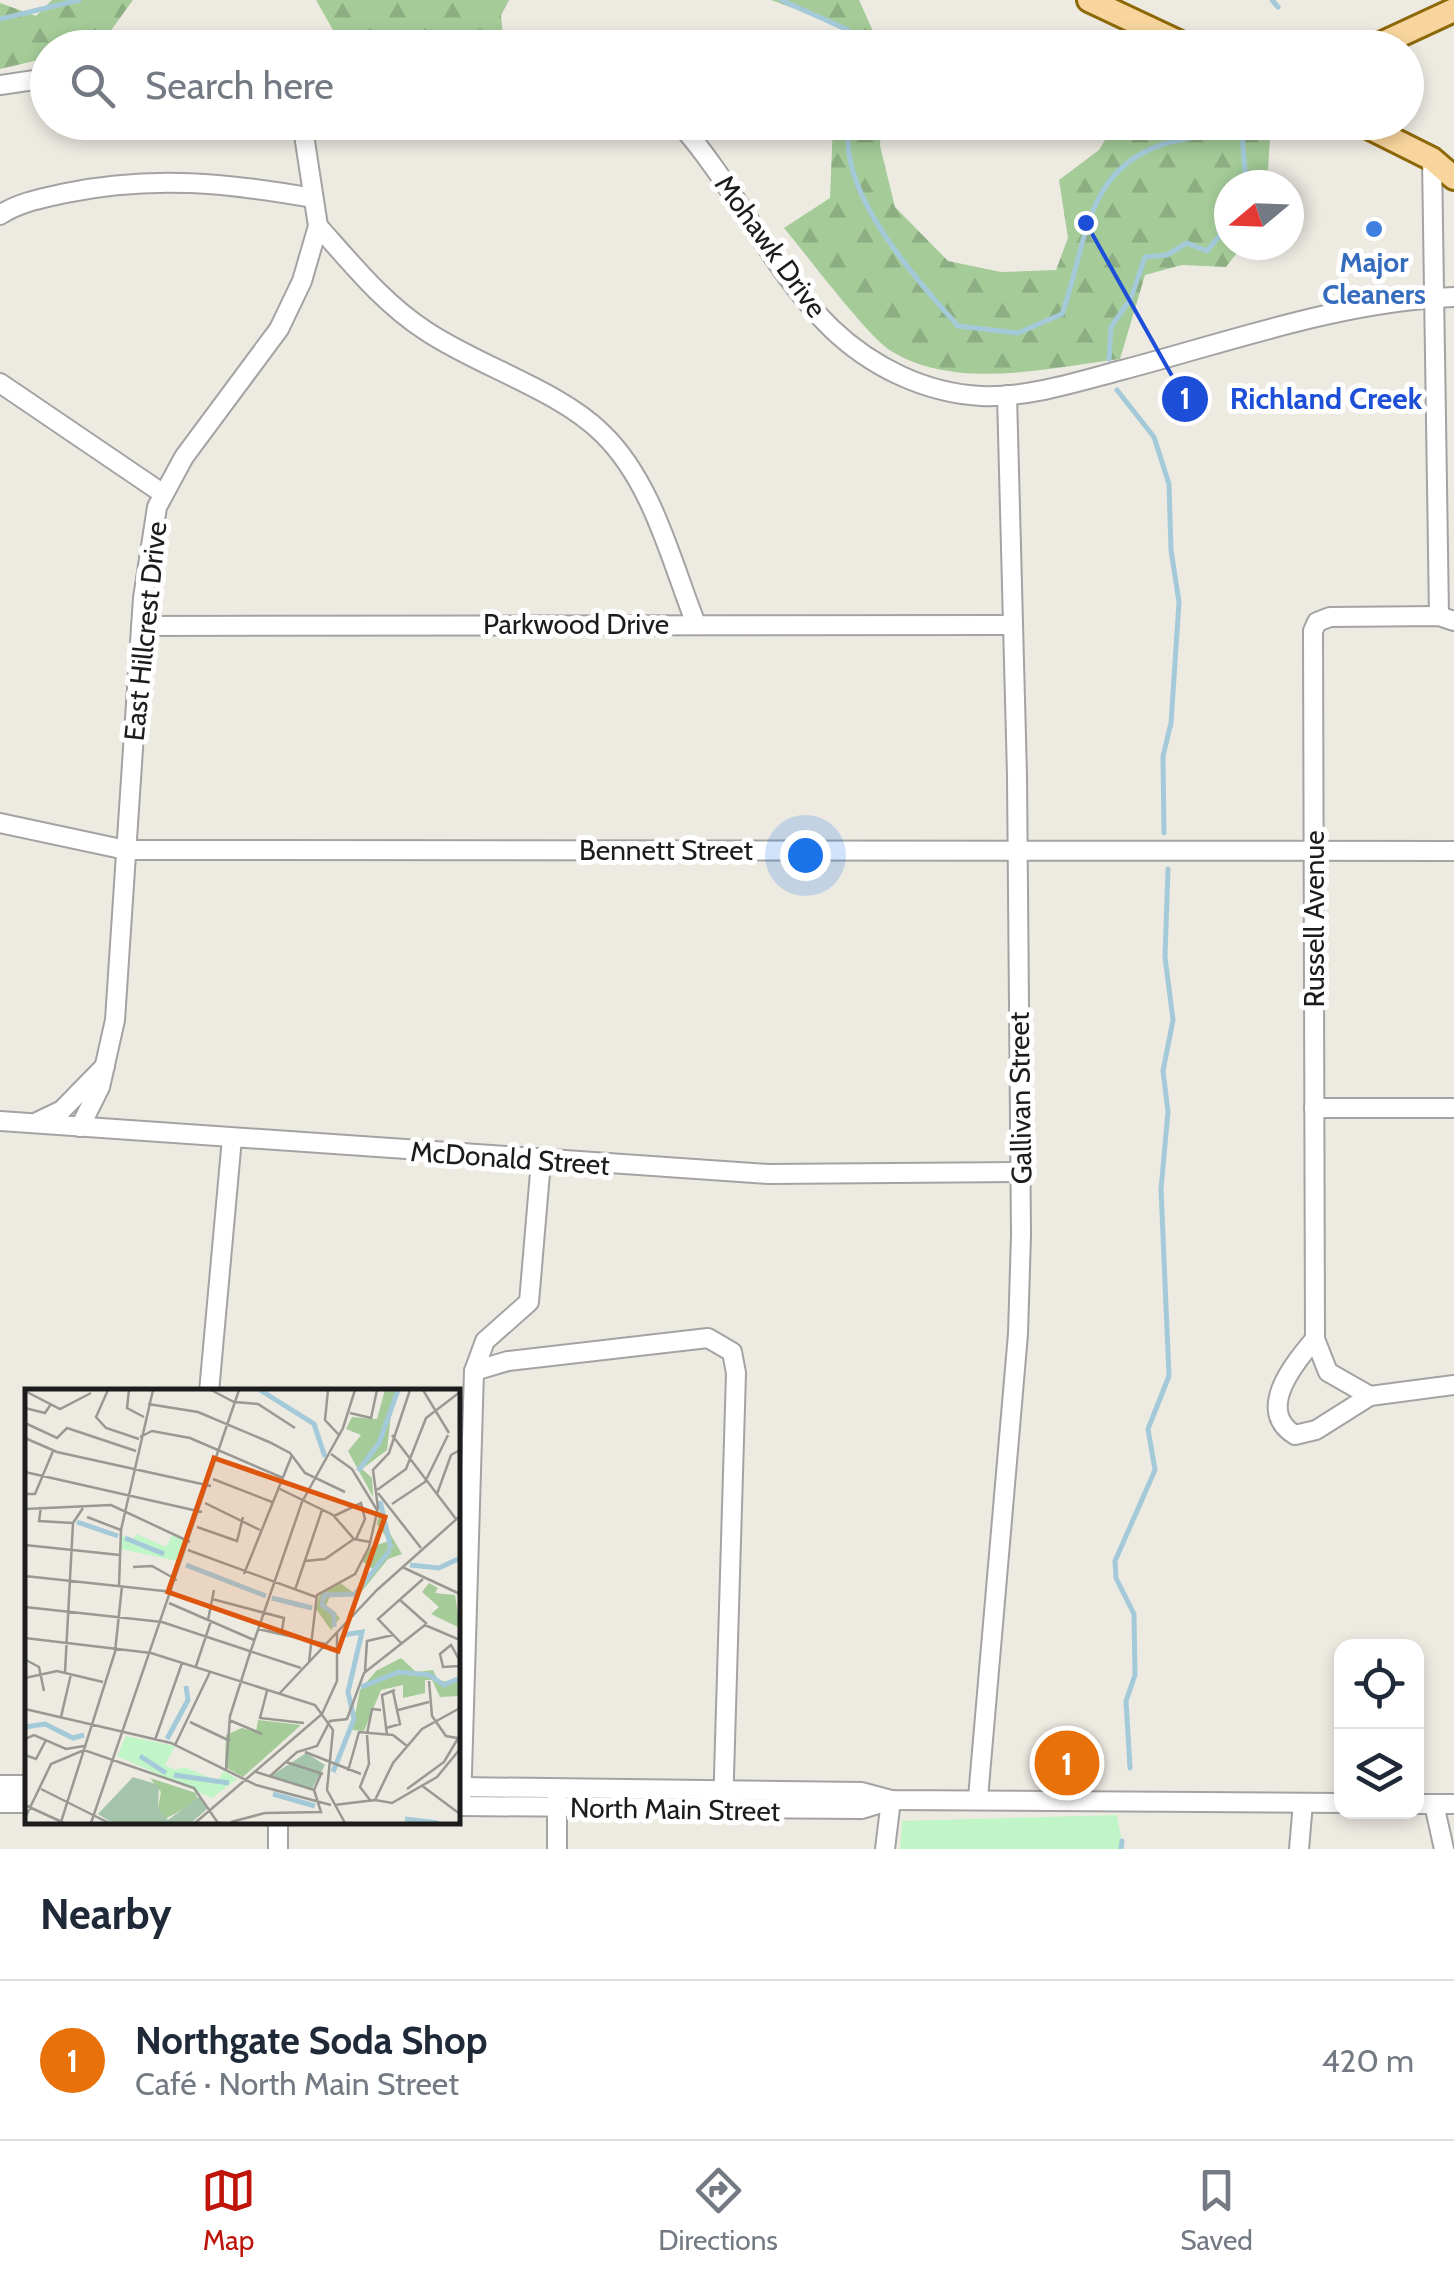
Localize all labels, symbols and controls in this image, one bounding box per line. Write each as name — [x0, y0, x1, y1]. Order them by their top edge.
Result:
search box — [30, 30, 1424, 140]
icon: search — [65, 58, 120, 113]
text: Search here — [145, 62, 334, 109]
street label: Mohawk Drive — [708, 168, 834, 324]
north arrow — [1214, 170, 1304, 260]
marker: Major Cleaners — [1363, 218, 1385, 240]
place label: Major Cleaners — [1322, 245, 1426, 311]
callout: Richland Creek — [1160, 369, 1442, 429]
text: 1 — [1179, 380, 1191, 417]
text: Richland Creek — [1230, 380, 1423, 417]
street label: East Hillcrest Drive — [117, 520, 173, 742]
street label: Parkwood Drive — [483, 607, 669, 641]
your location — [780, 830, 831, 881]
street label: Russell Avenue — [1297, 830, 1331, 1008]
street label: Bennett Street — [579, 833, 753, 867]
street label: Gallivan Street — [1001, 1012, 1039, 1184]
street label: McDonald Street — [409, 1134, 611, 1182]
inset map — [25, 1389, 460, 1824]
map controls — [1334, 1639, 1424, 1819]
button: locate — [1334, 1639, 1424, 1729]
pin: 1 — [1034, 1726, 1100, 1800]
button: layers — [1334, 1729, 1424, 1819]
street label: North Main Street — [570, 1790, 780, 1828]
text: Nearby — [40, 1888, 172, 1940]
text: Northgate Soda Shop — [135, 2017, 487, 2064]
text: 1 — [67, 2041, 78, 2080]
text: 420 m — [1321, 2041, 1414, 2080]
text: Café · North Main Street — [135, 2064, 459, 2103]
tab: Map — [201, 2163, 256, 2257]
tab: Directions — [658, 2163, 778, 2257]
tab: Saved — [1180, 2163, 1253, 2257]

